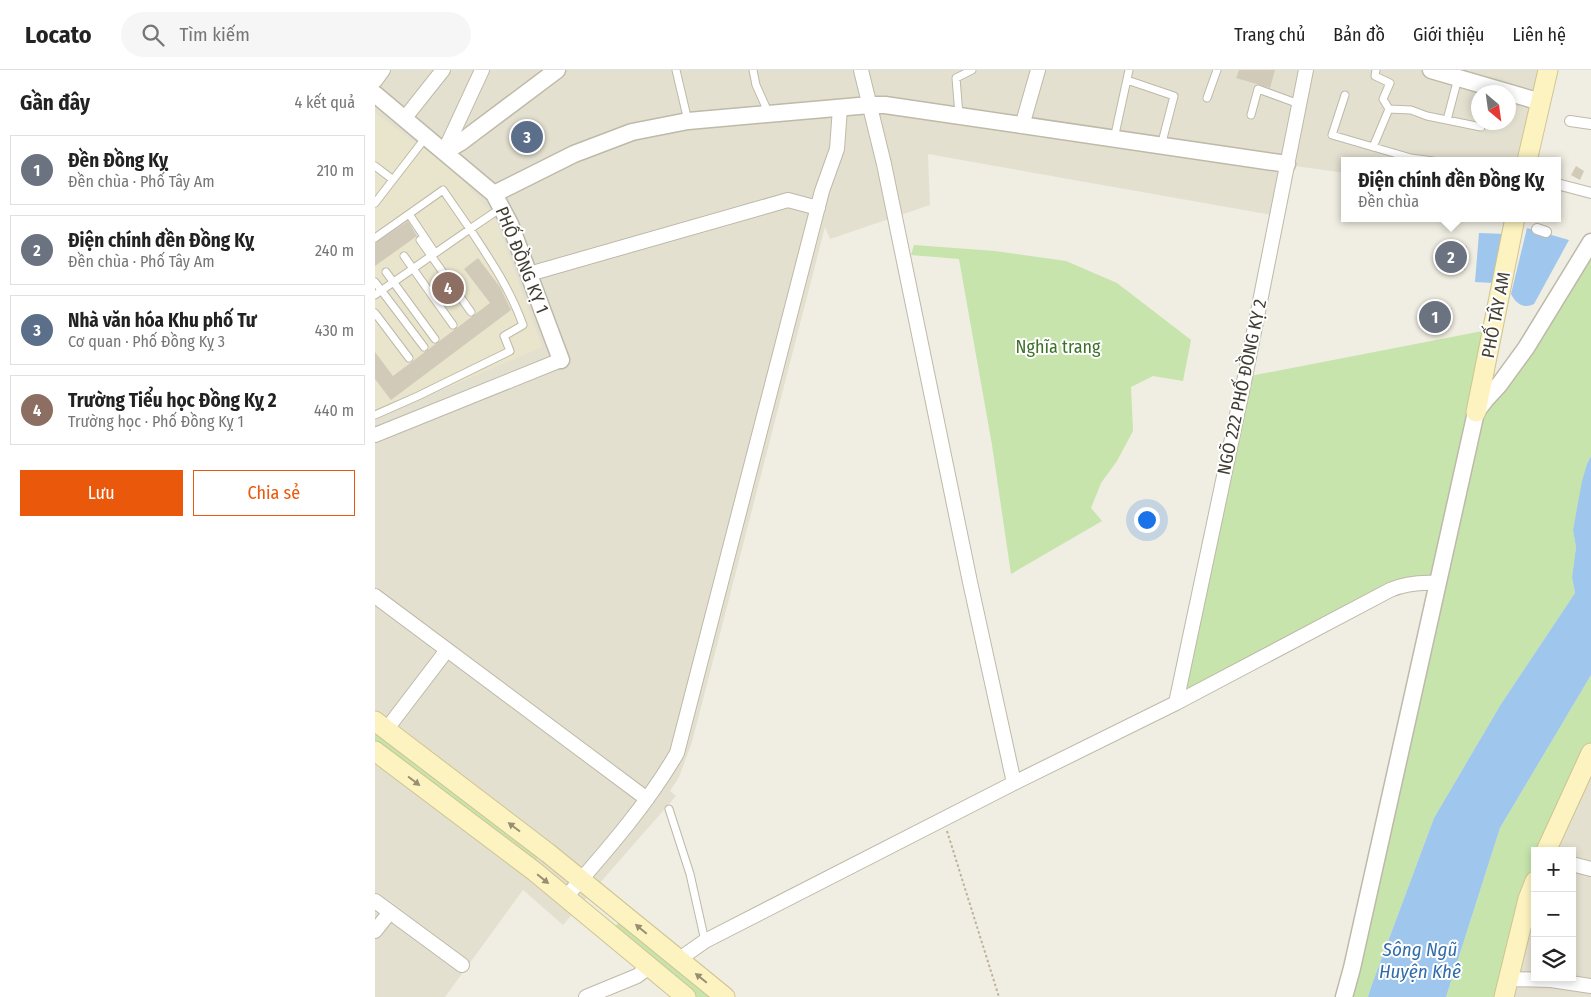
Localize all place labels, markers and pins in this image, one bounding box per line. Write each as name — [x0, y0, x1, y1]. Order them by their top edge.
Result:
pin: 3 — [511, 118, 543, 156]
pin: 2 — [1435, 238, 1467, 276]
pin: 4 — [432, 269, 464, 307]
pin: 1 — [1419, 298, 1451, 336]

